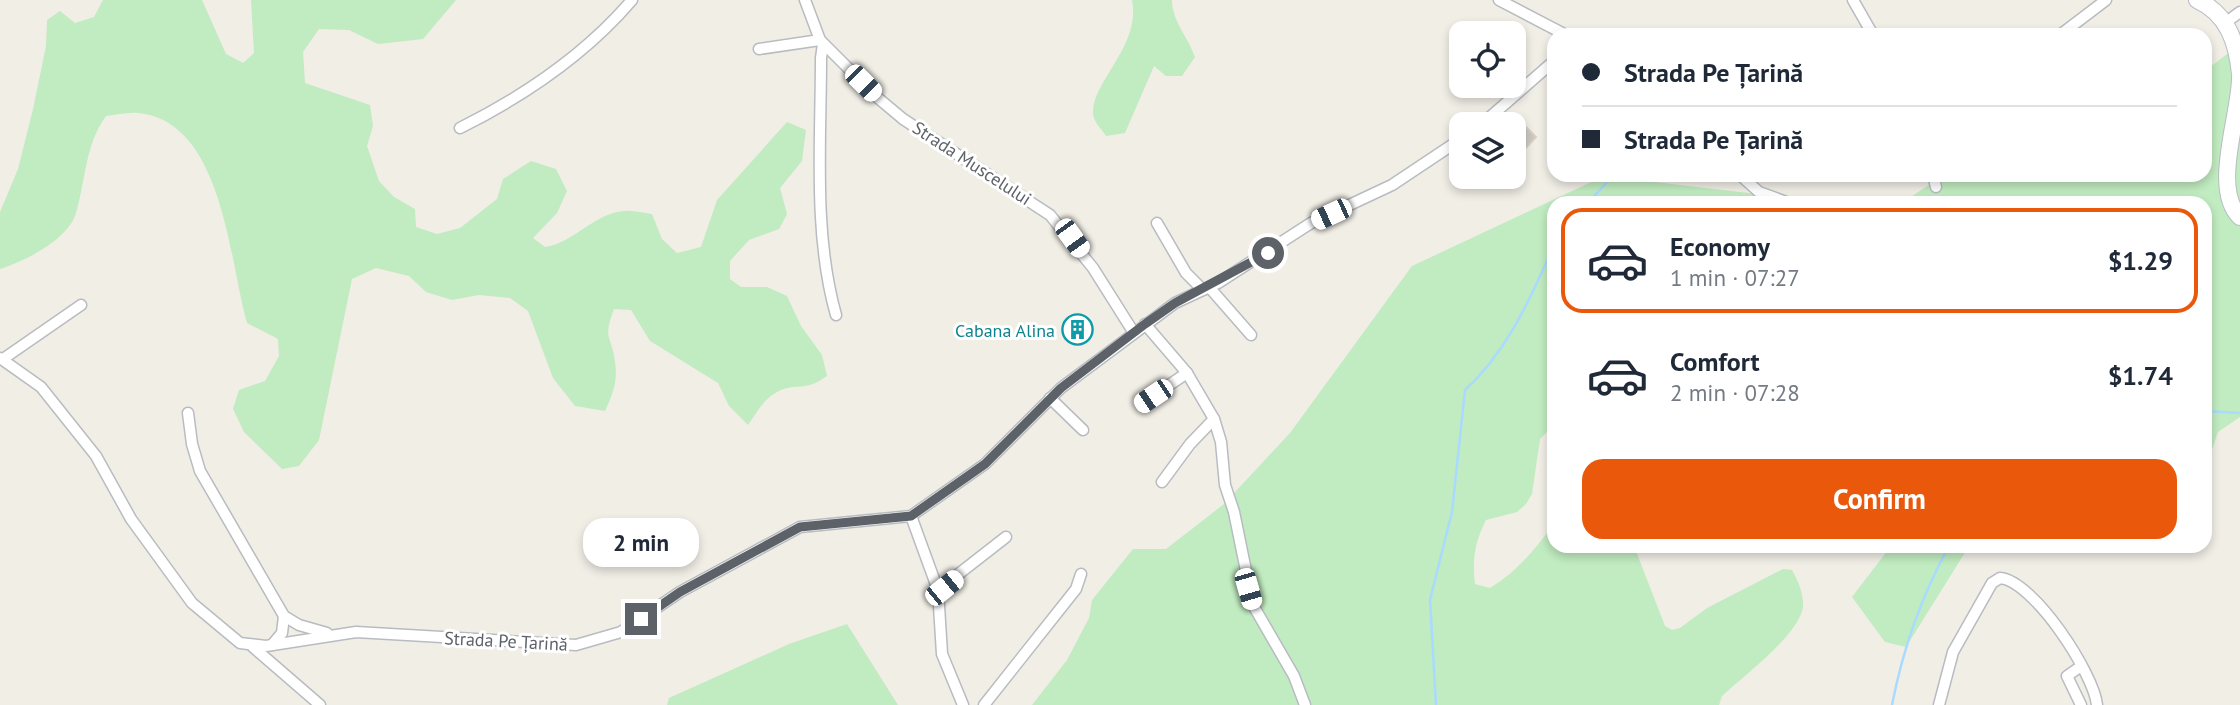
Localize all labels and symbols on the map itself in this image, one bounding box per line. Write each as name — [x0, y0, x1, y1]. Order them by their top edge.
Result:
car — [841, 61, 886, 105]
street label: Strada Muscelului — [908, 116, 1036, 210]
car — [1308, 196, 1355, 232]
car — [1052, 215, 1093, 261]
route start — [1252, 237, 1284, 269]
building icon: Cabana Alina — [1061, 313, 1095, 347]
place label: Cabana Alina — [955, 319, 1055, 342]
car — [1130, 376, 1177, 416]
callout: 2 min — [583, 518, 699, 566]
car — [1233, 566, 1264, 612]
car — [922, 567, 967, 609]
route end — [625, 603, 657, 635]
street label: Strada Pe Țarină — [444, 626, 568, 656]

